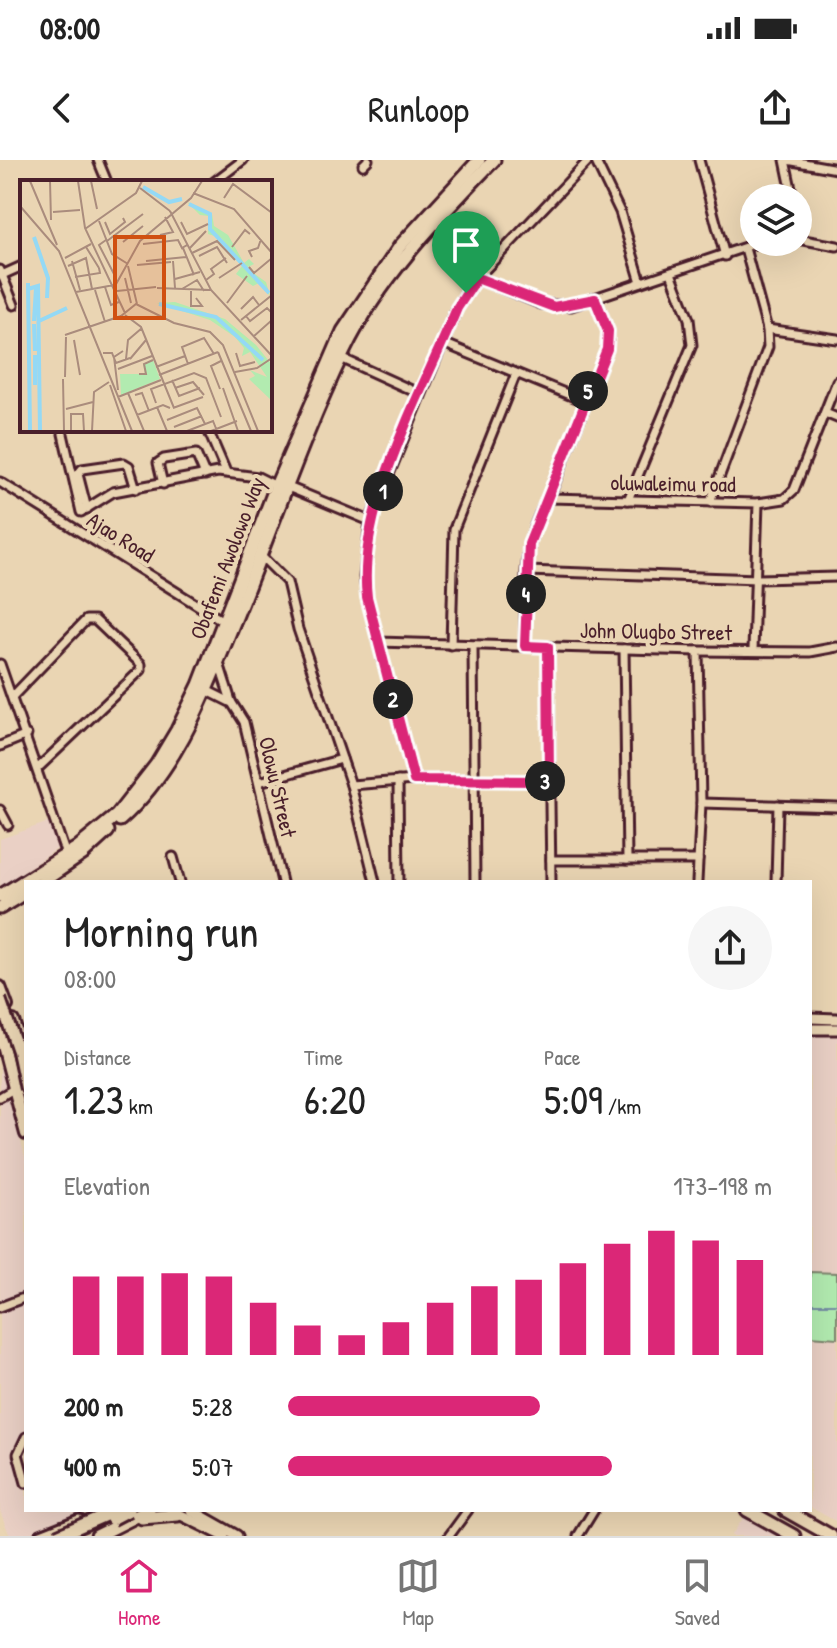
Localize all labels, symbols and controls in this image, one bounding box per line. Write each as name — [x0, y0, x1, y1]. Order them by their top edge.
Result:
text: 08:00 — [40, 8, 100, 48]
text: Runloop — [368, 84, 469, 133]
icon: back — [40, 86, 84, 130]
icon: share — [753, 86, 797, 130]
inset map — [20, 180, 272, 432]
map controls — [740, 184, 812, 256]
button: layers — [740, 184, 812, 256]
pin — [432, 211, 500, 293]
icon: arrive — [444, 223, 488, 267]
pin: 5 — [568, 371, 608, 411]
text: 5 — [583, 376, 593, 406]
street label: oluwaleimu road — [610, 467, 736, 499]
pin: 1 — [363, 471, 403, 511]
street label: Obafemi Awolowo Way — [182, 473, 272, 643]
text: 1 — [379, 476, 387, 506]
street label: Ajao Road — [81, 505, 161, 570]
pin: 4 — [506, 574, 546, 614]
text: 4 — [522, 579, 530, 609]
street label: John Olugbo Street — [580, 615, 733, 647]
pin: 2 — [373, 679, 413, 719]
text: 2 — [388, 684, 398, 714]
street label: Olowu Street — [252, 734, 304, 841]
pin: 3 — [525, 761, 565, 801]
text: 3 — [540, 766, 550, 796]
text: Morning run — [64, 901, 259, 961]
button: share — [688, 906, 772, 990]
text: 08:00 — [64, 961, 116, 996]
text: Distance — [64, 1042, 131, 1072]
text: Time — [304, 1042, 343, 1072]
text: Pace — [544, 1042, 581, 1072]
text: 1.23 — [64, 1072, 124, 1126]
text: 6:20 — [304, 1072, 366, 1126]
text: 5:09 — [544, 1072, 603, 1126]
text: km — [124, 1091, 153, 1121]
text: /km — [603, 1091, 641, 1121]
text: Elevation — [64, 1168, 150, 1203]
text: 173–198 m — [673, 1168, 772, 1203]
text: 200 m — [64, 1389, 123, 1424]
text: 5:28 — [192, 1389, 232, 1424]
text: 400 m — [64, 1449, 121, 1484]
text: 5:07 — [192, 1449, 234, 1484]
tab: Home — [117, 1554, 161, 1632]
tab: Map — [396, 1554, 440, 1632]
tab: Saved — [675, 1554, 720, 1632]

